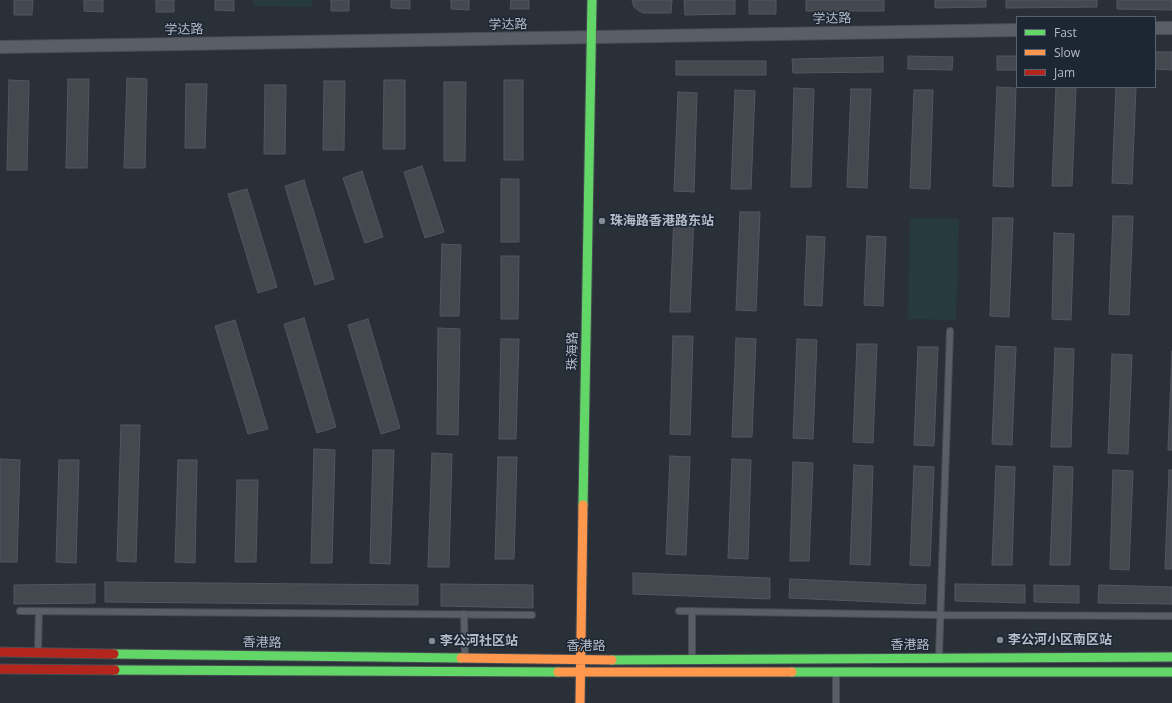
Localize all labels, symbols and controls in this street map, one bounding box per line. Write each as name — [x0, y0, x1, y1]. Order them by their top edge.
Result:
street label: 学达路 — [812, 11, 852, 27]
legend — [1016, 16, 1156, 88]
street label: 学达路 — [488, 17, 528, 33]
street label: 学达路 — [164, 22, 204, 38]
text: Fast — [1054, 24, 1077, 41]
text: Slow — [1054, 44, 1080, 61]
text: Jam — [1054, 64, 1075, 81]
place label: 珠海路香港路东站 — [610, 213, 714, 229]
marker: 珠海路香港路东站 — [597, 216, 607, 226]
street label: 珠海路 — [565, 331, 581, 371]
place label: 李公河小区南区站 — [1008, 632, 1112, 648]
place label: 李公河社区站 — [440, 633, 518, 649]
street label: 香港路 — [242, 635, 282, 651]
marker: 李公河小区南区站 — [995, 635, 1005, 645]
marker: 李公河社区站 — [427, 636, 437, 646]
street label: 香港路 — [891, 637, 929, 653]
street label: 香港路 — [567, 638, 605, 654]

